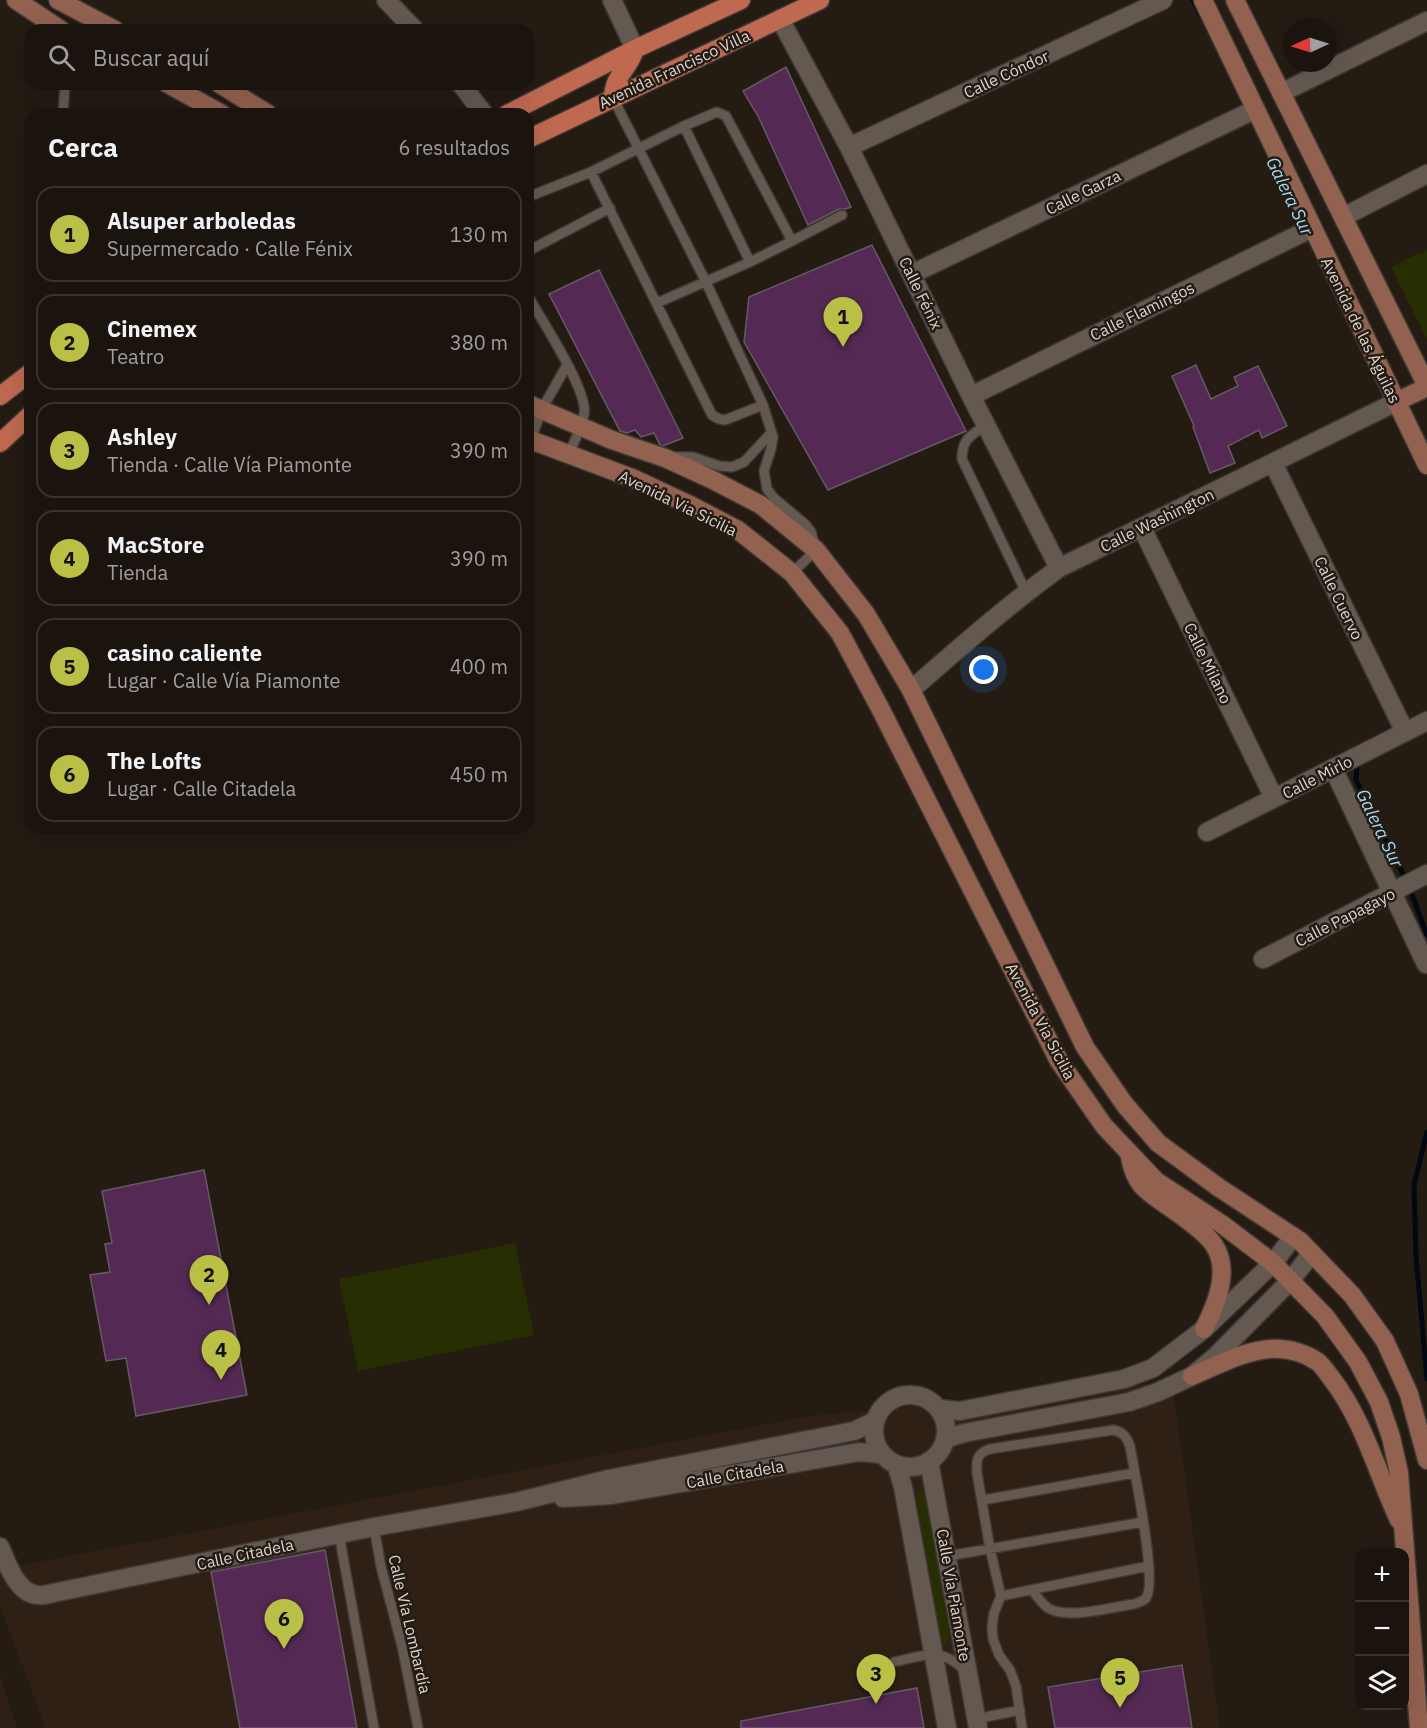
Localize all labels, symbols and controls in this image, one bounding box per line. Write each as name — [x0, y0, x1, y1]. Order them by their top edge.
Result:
north arrow — [1283, 18, 1337, 72]
search box — [24, 24, 534, 90]
street label: Avenida Francisco Villa — [595, 25, 753, 113]
icon: search — [45, 41, 78, 74]
text: Buscar aquí — [93, 43, 209, 72]
street label: Calle Cóndor — [960, 45, 1052, 102]
text: Cerca — [48, 130, 118, 164]
text: 6 resultados — [398, 134, 510, 161]
water label: Galera Sur — [1261, 153, 1319, 239]
street label: Calle Garza — [1042, 165, 1124, 219]
text: Alsuper arboledas — [107, 206, 296, 235]
text: 1 — [64, 221, 76, 248]
text: 130 m — [450, 221, 508, 248]
text: Supermercado · Calle Fénix — [107, 235, 353, 262]
street label: Calle Fénix — [895, 253, 947, 333]
street label: Avenida de las Águilas — [1317, 253, 1406, 406]
street label: Calle Flamingos — [1087, 277, 1197, 345]
pin: 1 — [824, 298, 862, 347]
text: Cinemex — [107, 314, 197, 343]
text: 2 — [64, 329, 76, 356]
text: 380 m — [450, 329, 508, 356]
text: Teatro — [107, 343, 164, 370]
text: Ashley — [107, 422, 177, 451]
text: 3 — [64, 437, 76, 464]
text: 390 m — [450, 437, 508, 464]
text: Tienda · Calle Vía Piamonte — [107, 451, 352, 478]
street label: Avenida Via Sicilia — [615, 466, 741, 541]
street label: Calle Washington — [1097, 484, 1217, 556]
text: MacStore — [107, 530, 204, 559]
text: 4 — [64, 545, 76, 572]
text: 390 m — [450, 545, 508, 572]
street label: Calle Cuervo — [1310, 553, 1368, 643]
text: Tienda — [107, 559, 168, 586]
street label: Calle Milano — [1180, 619, 1236, 707]
text: casino caliente — [107, 638, 262, 667]
text: 5 — [64, 653, 76, 680]
text: 400 m — [450, 653, 508, 680]
your location — [969, 655, 998, 684]
text: Lugar · Calle Vía Piamonte — [107, 667, 341, 694]
text: The Lofts — [107, 746, 202, 775]
street label: Calle Mirlo — [1279, 751, 1355, 803]
text: 6 — [64, 761, 76, 788]
text: 450 m — [450, 761, 508, 788]
text: Lugar · Calle Citadela — [107, 775, 296, 802]
water label: Galera Sur — [1351, 785, 1409, 871]
street label: Calle Papagayo — [1292, 883, 1398, 951]
street label: Avenida Via Sicilia — [1002, 959, 1080, 1083]
pin: 2 — [190, 1256, 228, 1305]
pin: 4 — [202, 1330, 240, 1380]
street label: Calle Citadela — [685, 1456, 786, 1492]
street label: Calle Vía Piamonte — [932, 1527, 976, 1663]
street label: Calle Citadela — [195, 1534, 296, 1574]
map controls — [1355, 1548, 1409, 1710]
button: + — [1355, 1548, 1409, 1602]
street label: Calle Vía Lombardía — [384, 1553, 436, 1696]
pin: 6 — [264, 1600, 304, 1649]
button: − — [1355, 1602, 1409, 1656]
pin: 3 — [856, 1654, 896, 1704]
button: layers — [1355, 1656, 1409, 1710]
pin: 5 — [1100, 1658, 1140, 1708]

